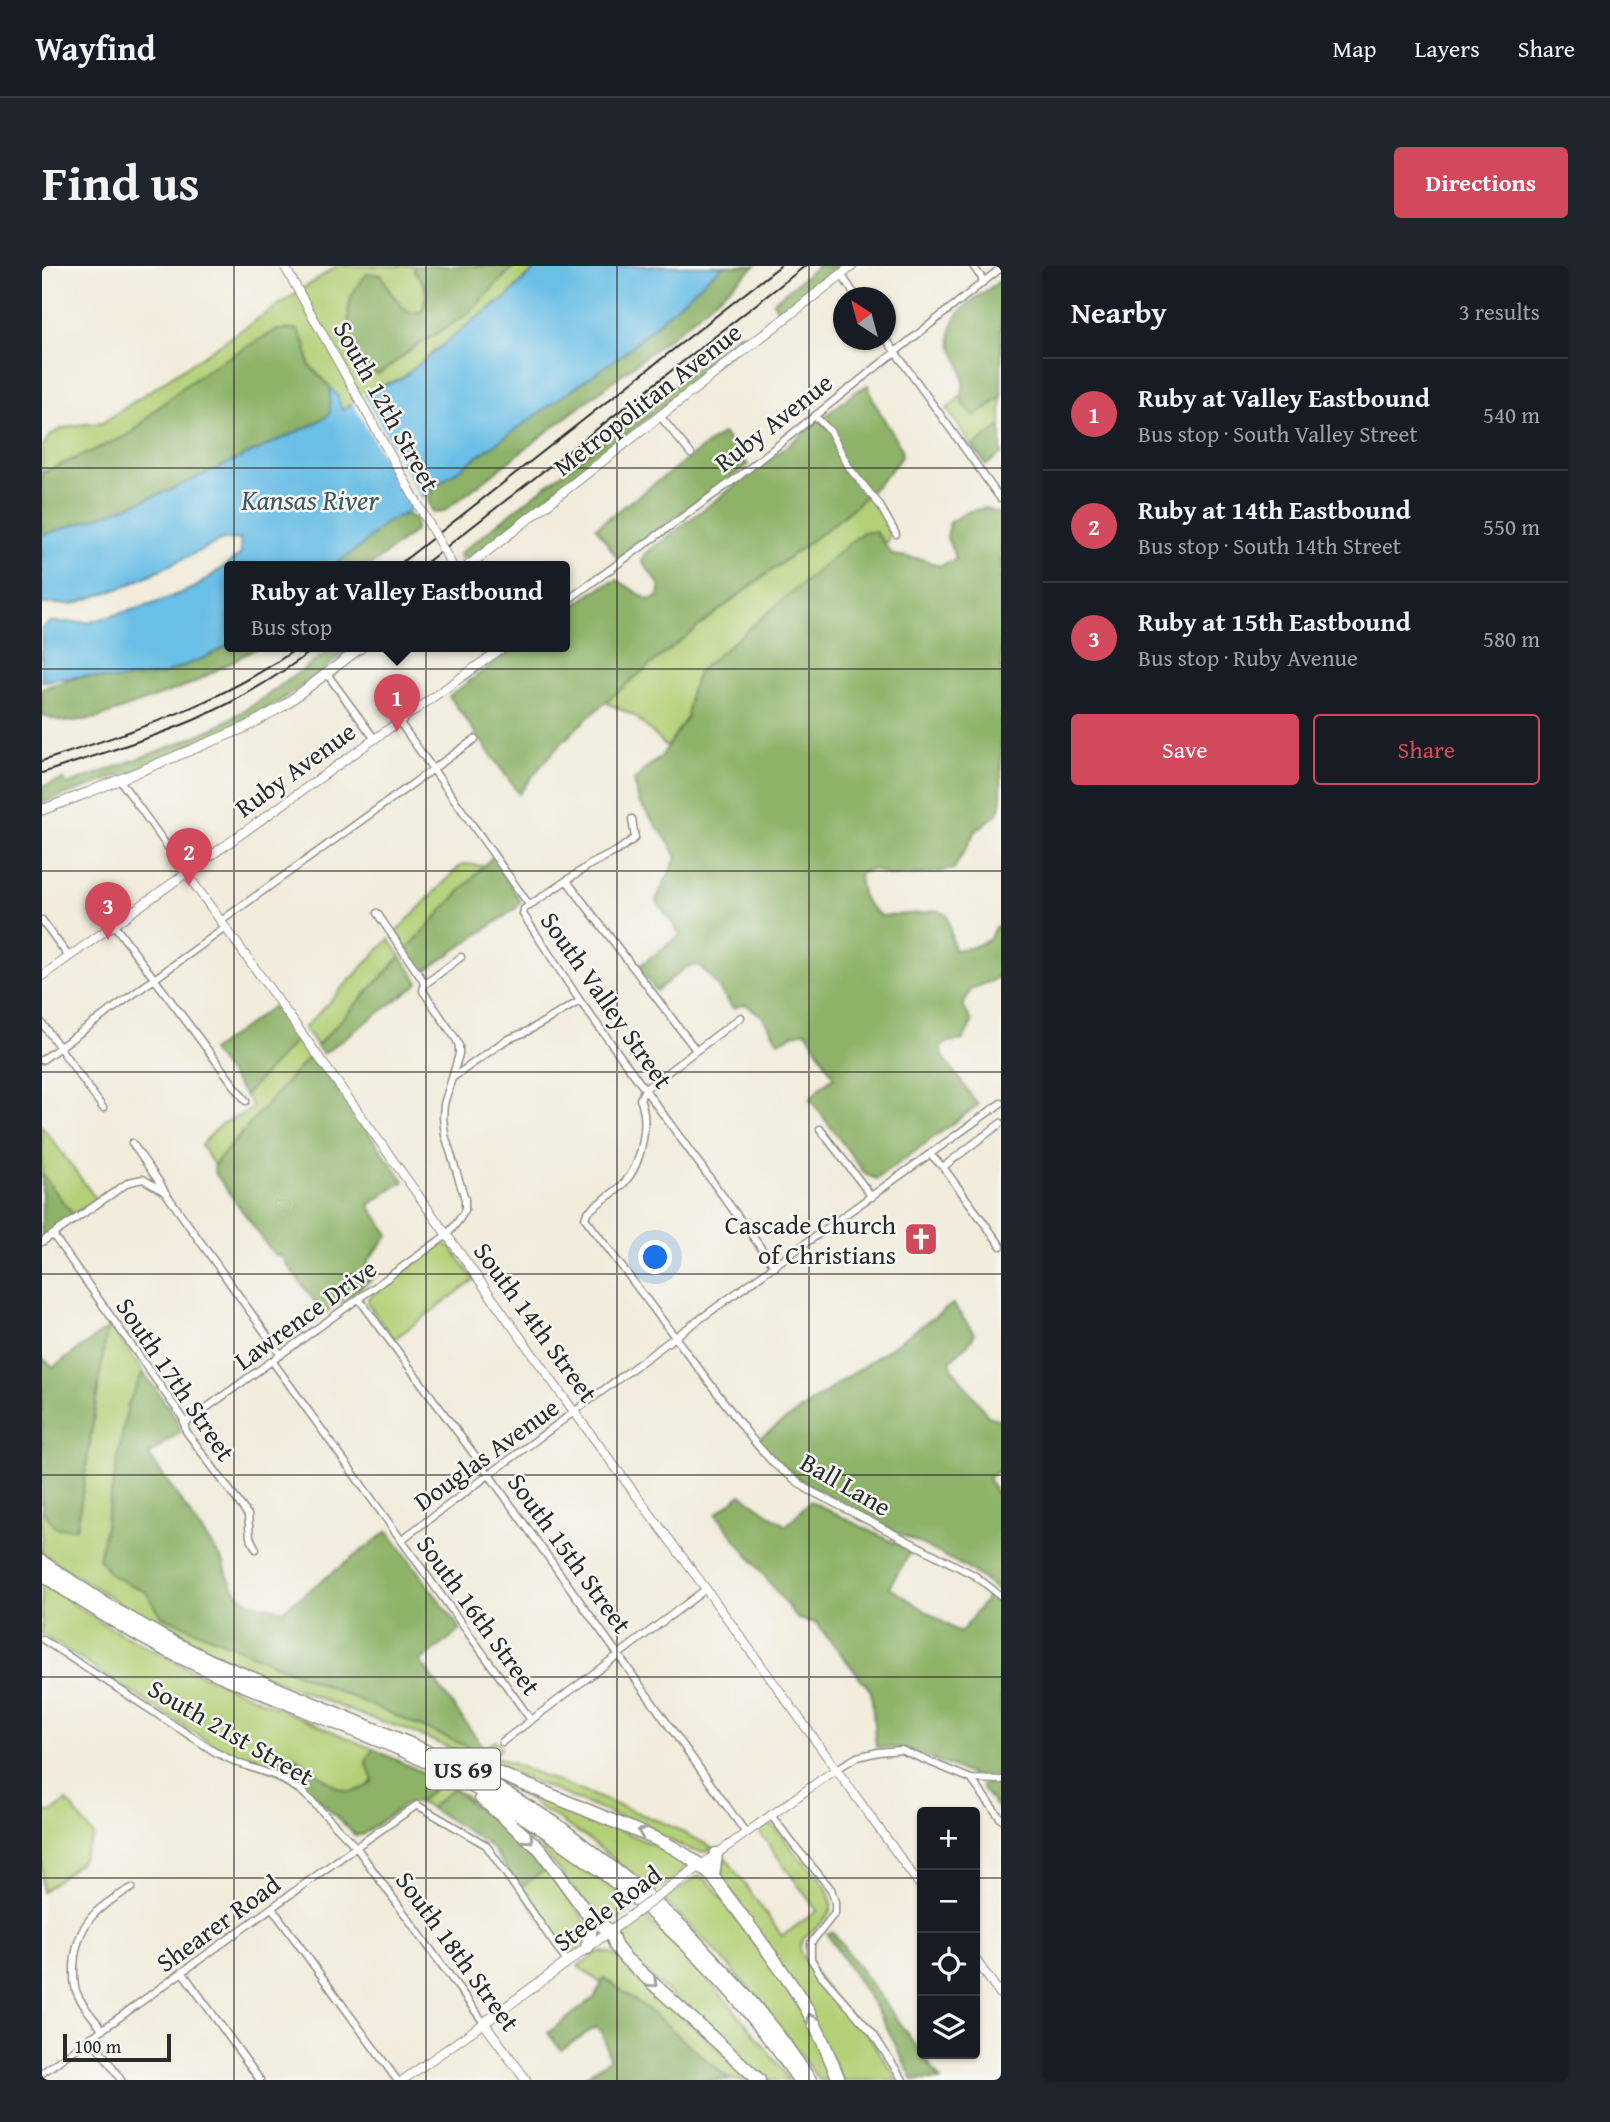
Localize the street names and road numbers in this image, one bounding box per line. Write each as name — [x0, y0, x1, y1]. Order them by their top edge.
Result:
street label: Metropolitan Avenue — [544, 313, 750, 485]
street label: South 12th Street — [324, 314, 450, 498]
street label: Ruby Avenue — [705, 363, 841, 481]
street label: Ruby Avenue — [226, 712, 364, 826]
street label: South Valley Street — [531, 903, 683, 1097]
street label: South 14th Street — [464, 1234, 608, 1410]
street label: Lawrence Drive — [226, 1249, 384, 1379]
street label: South 17th Street — [107, 1289, 245, 1469]
street label: Douglas Avenue — [405, 1388, 567, 1520]
street label: Ball Lane — [793, 1442, 899, 1526]
street label: South 15th Street — [498, 1465, 642, 1641]
street label: South 16th Street — [407, 1527, 551, 1703]
street label: South 21st Street — [141, 1669, 321, 1795]
road number: US 69 — [426, 1749, 500, 1790]
street label: Steele Road — [545, 1855, 669, 1961]
street label: South 18th Street — [386, 1863, 530, 2039]
street label: Shearer Road — [148, 1864, 288, 1981]

